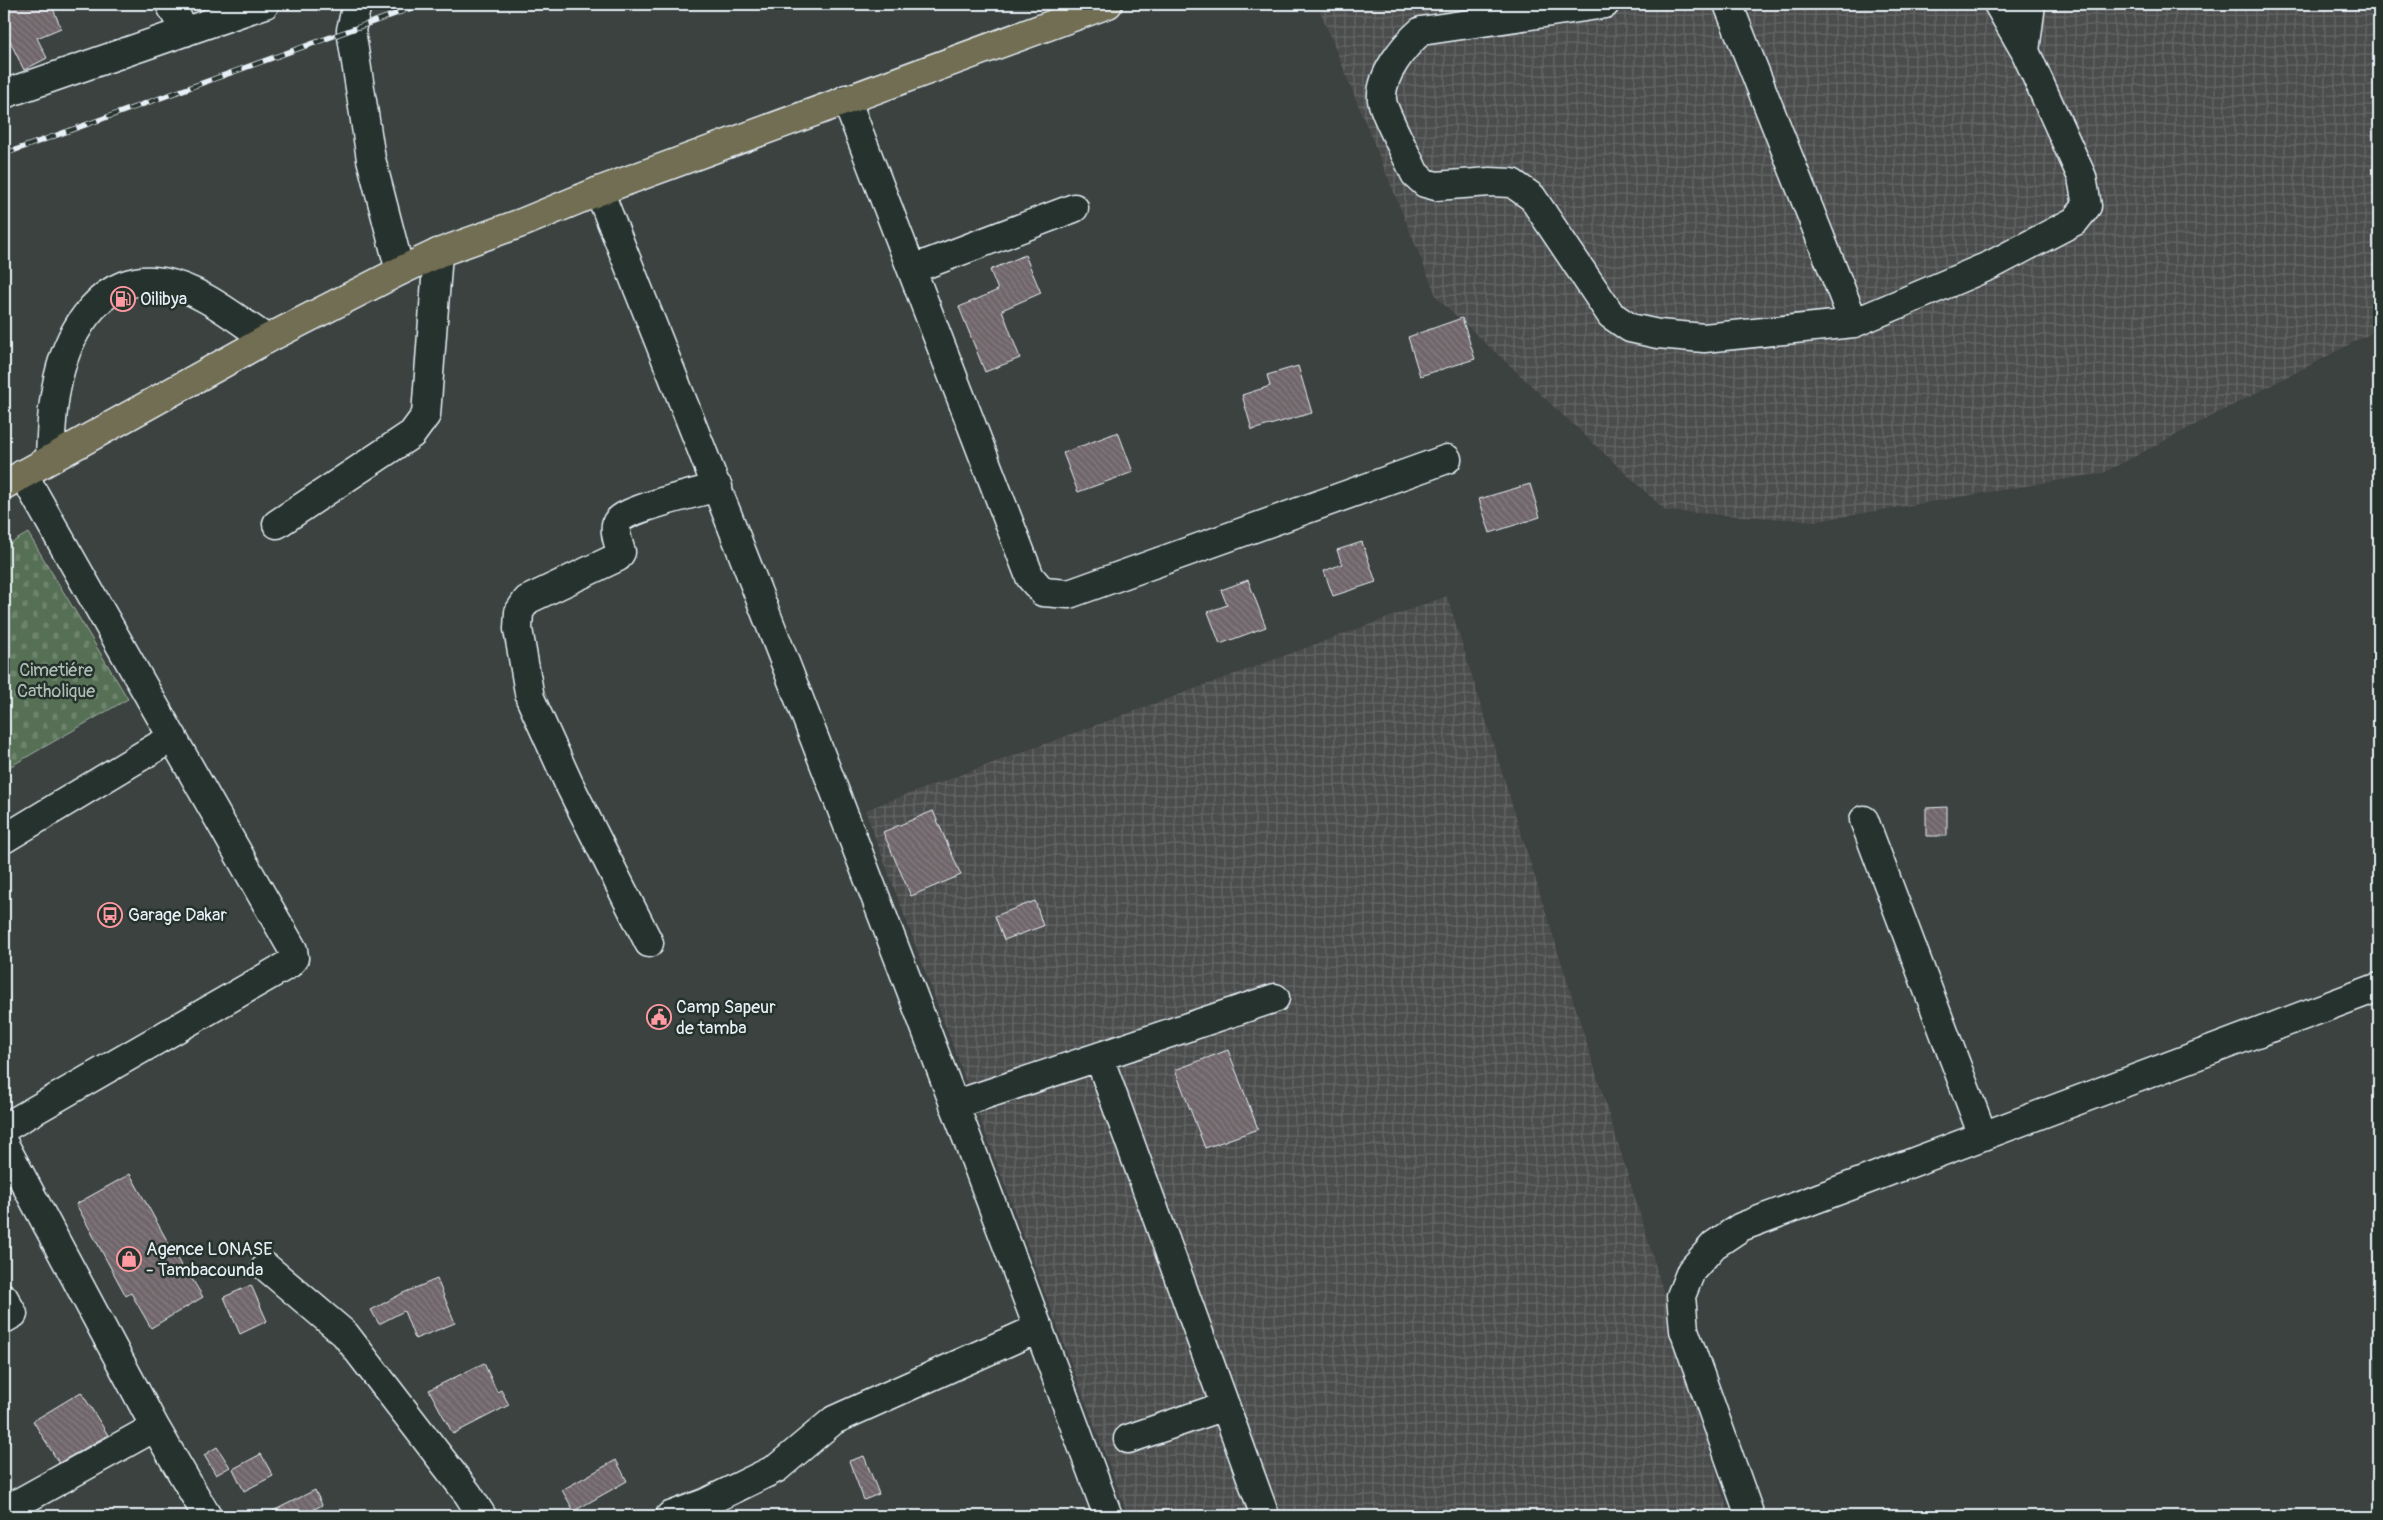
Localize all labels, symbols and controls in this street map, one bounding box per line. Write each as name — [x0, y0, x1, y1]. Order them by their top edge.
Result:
fuel station icon: Oilibya — [110, 286, 136, 312]
place label: Oilibya — [140, 288, 187, 311]
park label: Cimetiére Catholique — [17, 659, 95, 703]
bus stop icon: Garage Dakar — [97, 902, 123, 928]
place label: Garage Dakar — [128, 904, 227, 927]
place label: Camp Sapeur de tamba — [676, 996, 776, 1040]
public building icon: Camp Sapeur de tamba — [646, 1004, 672, 1030]
place label: Agence LONASE - Tambacounda — [146, 1238, 273, 1282]
shop icon: Agence LONASE - Tambacounda — [116, 1246, 142, 1272]

